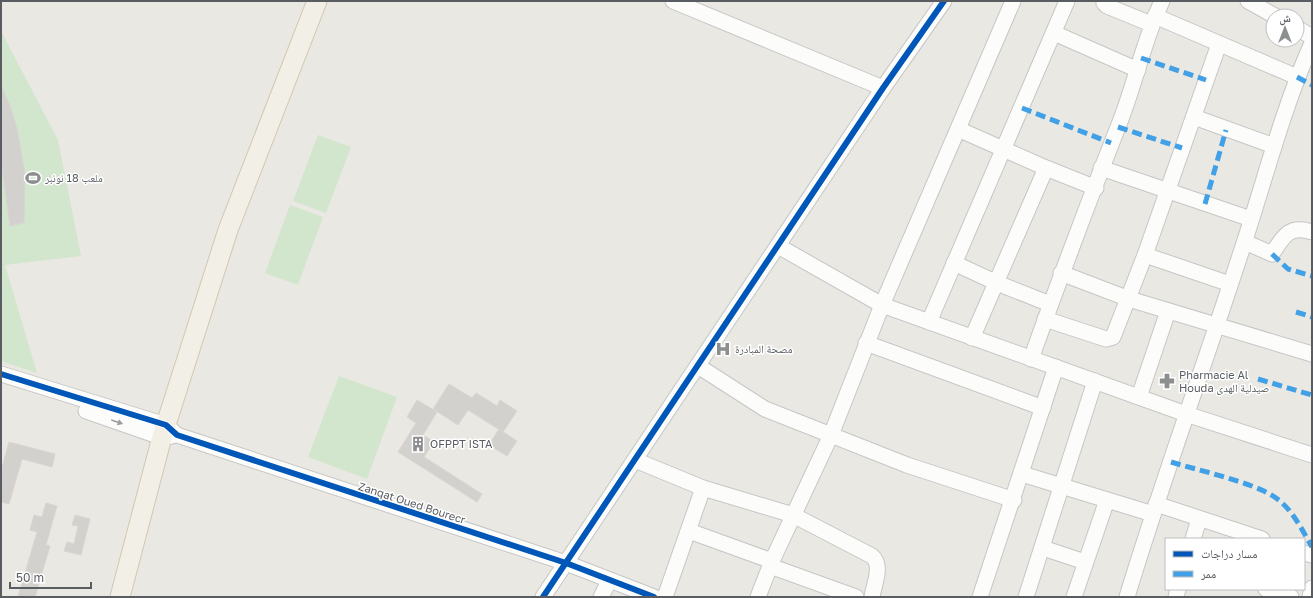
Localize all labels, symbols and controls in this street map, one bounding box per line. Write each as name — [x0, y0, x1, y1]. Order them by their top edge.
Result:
north arrow — [1265, 8, 1305, 48]
text: ش — [1279, 11, 1291, 26]
sports icon: ملعب 18 نونبر — [24, 169, 42, 187]
place label: ملعب 18 نونبر — [44, 171, 103, 184]
hospital icon: مصحة المبادرة — [714, 340, 732, 358]
place label: مصحة المبادرة — [735, 342, 792, 355]
place label: Pharmacie Al Houda صيدلية الهدى — [1179, 368, 1269, 395]
pharmacy icon: Pharmacie Al Houda صيدلية الهدى — [1158, 372, 1176, 390]
one-way arrow — [112, 419, 124, 425]
building icon: OFPPT ISTA — [409, 435, 427, 453]
place label: OFPPT ISTA — [430, 437, 493, 450]
street label: Zanqat Oued Bourecr — [357, 479, 468, 526]
legend — [1165, 538, 1305, 590]
text: مسار دراجات — [1201, 546, 1258, 561]
scale bar — [10, 564, 91, 590]
text: ممر — [1200, 566, 1216, 581]
text: 50 m — [16, 570, 44, 585]

